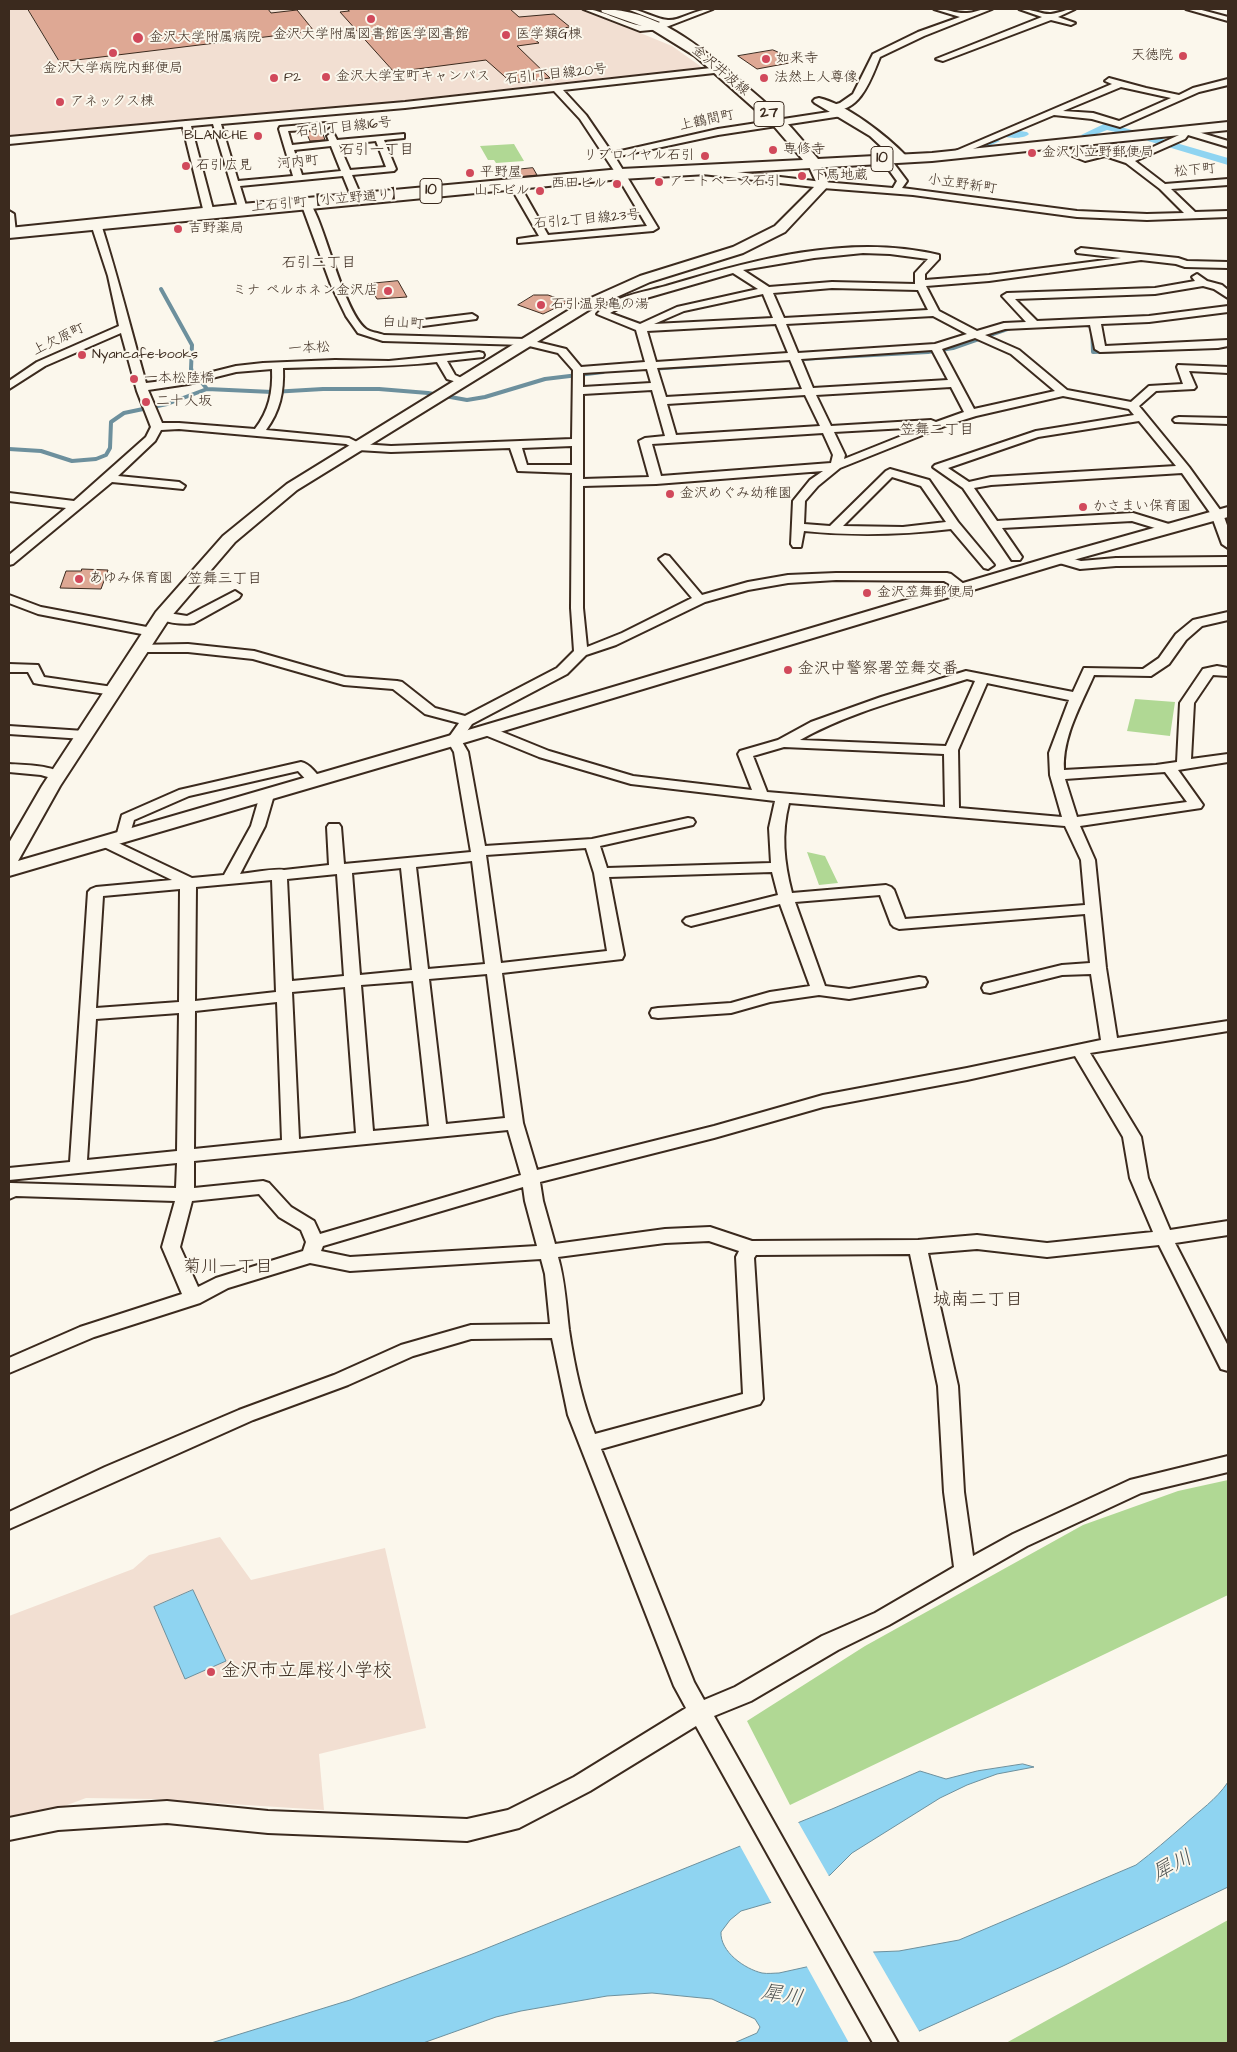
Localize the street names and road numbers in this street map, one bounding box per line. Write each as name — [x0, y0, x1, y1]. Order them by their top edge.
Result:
street label: 金沢井波線 — [688, 42, 752, 100]
street label: 石引1丁目線20号 — [504, 61, 608, 89]
road number: 27 — [754, 102, 784, 126]
street label: 上鶴間町 — [678, 107, 736, 135]
street label: 石引1丁目線16号 — [295, 115, 393, 141]
road number: 10 — [871, 146, 893, 172]
street label: 河内町 — [276, 152, 320, 174]
street label: 松下町 — [1173, 161, 1217, 181]
street label: 小立野新町 — [926, 172, 998, 198]
road number: 10 — [420, 178, 442, 204]
street label: 上石引町【小立野通り】 — [251, 186, 405, 216]
street label: 石引2丁目線23号 — [533, 207, 641, 233]
street label: 白山町 — [382, 315, 424, 333]
street label: 上欠原町 — [30, 320, 88, 360]
street label: 一本松 — [288, 340, 330, 358]

